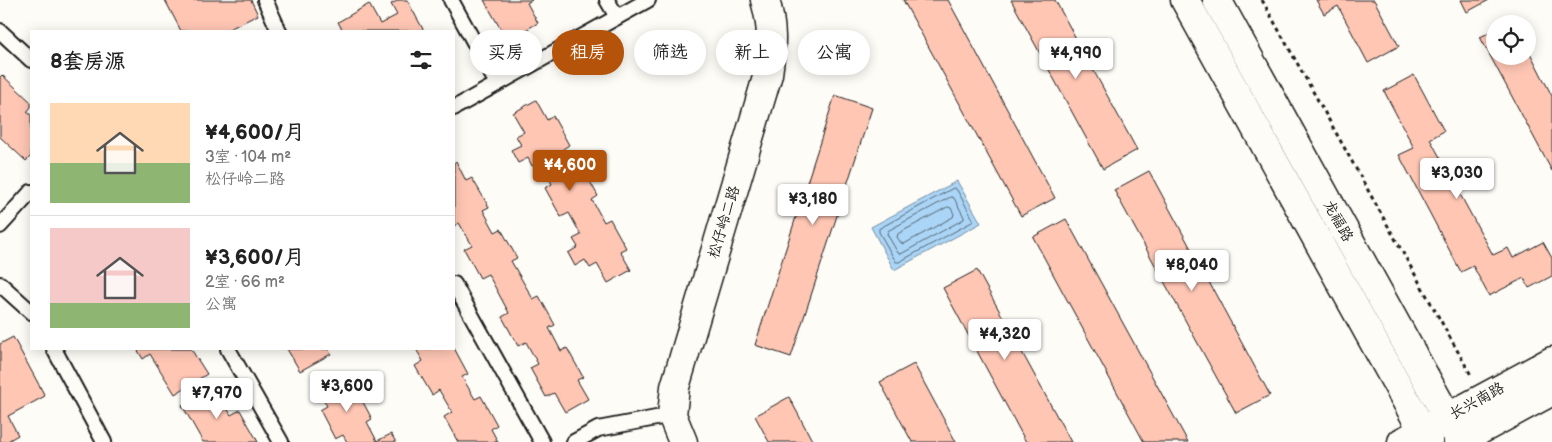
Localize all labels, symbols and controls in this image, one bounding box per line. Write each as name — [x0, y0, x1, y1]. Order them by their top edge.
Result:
map controls — [1486, 15, 1536, 65]
button: locate — [1486, 15, 1536, 65]
chip: 买房 — [470, 30, 542, 75]
chip: 租房 — [552, 30, 624, 75]
chip: 筛选 — [634, 30, 706, 75]
chip: 新上 — [716, 30, 788, 75]
chip: 公寓 — [798, 30, 870, 75]
pin: ¥4,990 — [1035, 38, 1117, 80]
text: ¥4,990 — [1050, 44, 1102, 63]
icon: filters — [407, 46, 435, 74]
text: 8套房源 — [50, 49, 126, 74]
text: ¥4,600/月 — [205, 120, 305, 145]
icon: home — [90, 123, 150, 183]
text: 3室 · 104 m² — [205, 148, 291, 167]
pin: ¥4,600 — [529, 150, 611, 192]
text: ¥4,600 — [544, 156, 596, 175]
pin: ¥3,030 — [1416, 158, 1498, 200]
text: ¥3,030 — [1431, 164, 1483, 183]
text: 松仔岭二路 — [205, 170, 285, 189]
street label: 松仔岭二路 — [704, 183, 744, 261]
pin: ¥3,180 — [772, 184, 854, 226]
text: ¥3,180 — [788, 190, 838, 209]
street label: 龙福路 — [1319, 197, 1357, 245]
text: ¥3,600/月 — [205, 245, 305, 270]
icon: home — [90, 248, 150, 308]
pin: ¥8,040 — [1151, 250, 1233, 292]
text: ¥8,040 — [1166, 256, 1218, 275]
text: 2室 · 66 m² — [205, 273, 285, 292]
text: 公寓 — [205, 295, 237, 314]
pin: ¥4,320 — [964, 318, 1046, 361]
text: ¥4,320 — [979, 325, 1031, 344]
pin: ¥3,600 — [306, 370, 388, 413]
text: ¥3,600 — [321, 377, 373, 396]
pin: ¥7,970 — [176, 378, 258, 420]
street label: 长兴南路 — [1446, 378, 1508, 424]
text: ¥7,970 — [192, 384, 242, 403]

